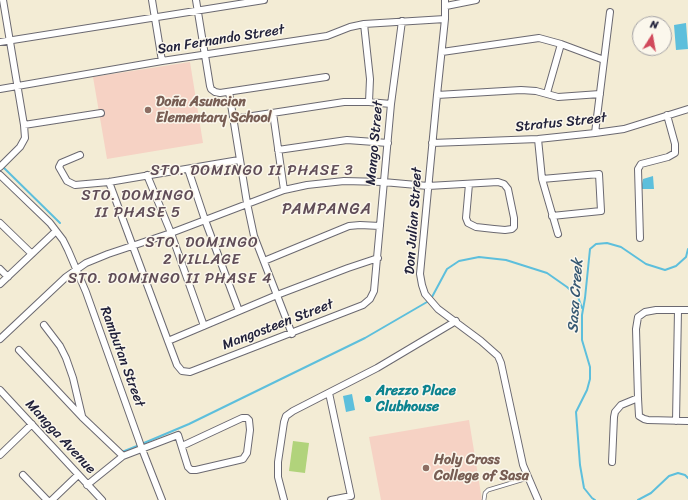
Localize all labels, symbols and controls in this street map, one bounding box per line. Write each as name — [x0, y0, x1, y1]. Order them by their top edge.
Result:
text: N — [649, 15, 660, 35]
north arrow — [632, 16, 672, 56]
street label: San Fernando Street — [156, 22, 286, 58]
place label: Doña Asuncion Elementary School — [156, 94, 272, 126]
street label: Mango Street — [363, 100, 387, 186]
marker: Doña Asuncion Elementary School — [143, 105, 153, 115]
street label: Stratus Street — [515, 110, 607, 136]
district label: STO. DOMINGO II PHASE 3 — [152, 162, 352, 180]
street label: Don Julian Street — [402, 167, 426, 275]
district label: STO. DOMINGO II PHASE 5 — [82, 187, 194, 222]
district label: PAMPANGA — [281, 200, 373, 220]
district label: STO. DOMINGO 2 VILLAGE — [146, 234, 258, 269]
water label: Sasa Creek — [564, 258, 588, 334]
district label: STO. DOMINGO II PHASE 4 — [70, 270, 270, 288]
street label: Mangosteen Street — [220, 296, 336, 354]
street label: Rambutan Street — [96, 304, 148, 410]
place label: Arezzo Place Clubhouse — [376, 383, 456, 416]
marker: Arezzo Place Clubhouse — [363, 394, 373, 404]
street label: Mangga Avenue — [21, 396, 99, 478]
place label: Holy Cross College of Sasa — [434, 452, 529, 484]
marker: Holy Cross College of Sasa — [421, 463, 431, 473]

